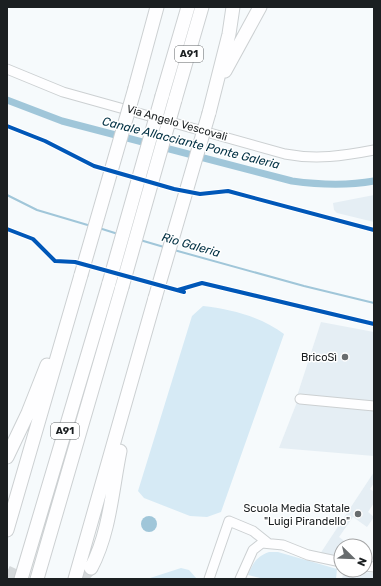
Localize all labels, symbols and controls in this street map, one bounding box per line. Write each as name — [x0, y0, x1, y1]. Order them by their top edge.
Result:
road number: A91 — [175, 46, 203, 62]
street label: Via Angelo Vescovali — [125, 102, 229, 144]
water label: Canale Allacciante Ponte Galeria — [101, 114, 281, 172]
water label: Rio Galeria — [160, 230, 222, 260]
place label: BricoSì — [301, 351, 337, 364]
marker: BricoSì — [340, 352, 350, 362]
road number: A91 — [51, 423, 79, 439]
place label: Scuola Media Statale "Luigi Pirandello" — [243, 502, 350, 528]
marker: Scuola Media Statale "Luigi Pirandello" — [353, 509, 363, 519]
north arrow — [333, 538, 373, 578]
text: N — [354, 556, 369, 568]

